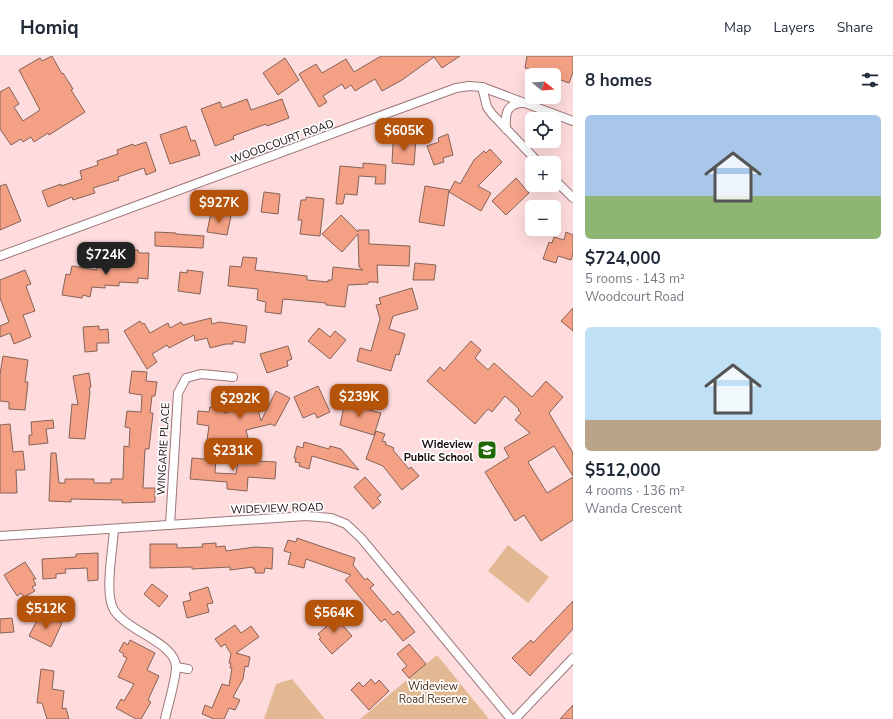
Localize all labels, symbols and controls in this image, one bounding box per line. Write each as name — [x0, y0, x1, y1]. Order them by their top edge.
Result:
text: Homiq — [20, 15, 79, 41]
text: Map — [724, 18, 751, 37]
text: Layers — [773, 18, 815, 37]
text: Share — [837, 18, 873, 37]
north arrow — [525, 68, 561, 104]
map controls — [525, 68, 561, 236]
text: 8 homes — [585, 69, 652, 92]
icon: filters — [859, 69, 881, 91]
button: locate — [525, 112, 561, 148]
street label: WOODCOURT ROAD — [228, 116, 336, 167]
pin: $605K — [376, 118, 432, 152]
text: $605K — [384, 122, 424, 140]
icon: home — [697, 141, 769, 213]
button: + — [525, 156, 561, 192]
pin: $927K — [191, 190, 247, 224]
text: $927K — [199, 194, 239, 212]
button: − — [525, 200, 561, 236]
pin: $724K — [78, 242, 134, 276]
text: $724K — [86, 246, 126, 264]
text: $724,000 — [585, 247, 661, 270]
text: 5 rooms · 143 m² — [585, 270, 685, 288]
text: Woodcourt Road — [585, 288, 684, 306]
icon: home — [697, 353, 769, 425]
pin: $239K — [331, 384, 387, 418]
pin: $292K — [212, 386, 268, 420]
text: $239K — [339, 388, 379, 406]
text: $292K — [220, 390, 260, 408]
street label: WINGARIE PLACE — [154, 402, 173, 496]
place label: Wideview Public School — [404, 437, 474, 465]
pin: $231K — [205, 438, 261, 472]
school or university icon: Wideview Public School — [476, 439, 498, 461]
text: $231K — [213, 442, 253, 460]
text: $512,000 — [585, 459, 661, 482]
text: 4 rooms · 136 m² — [585, 482, 685, 500]
street label: WIDEVIEW ROAD — [230, 499, 324, 518]
text: Wanda Crescent — [585, 500, 682, 518]
pin: $512K — [18, 596, 74, 630]
text: $512K — [26, 600, 66, 618]
pin: $564K — [306, 600, 362, 634]
text: $564K — [314, 604, 354, 622]
park label: Wideview Road Reserve — [399, 679, 467, 707]

